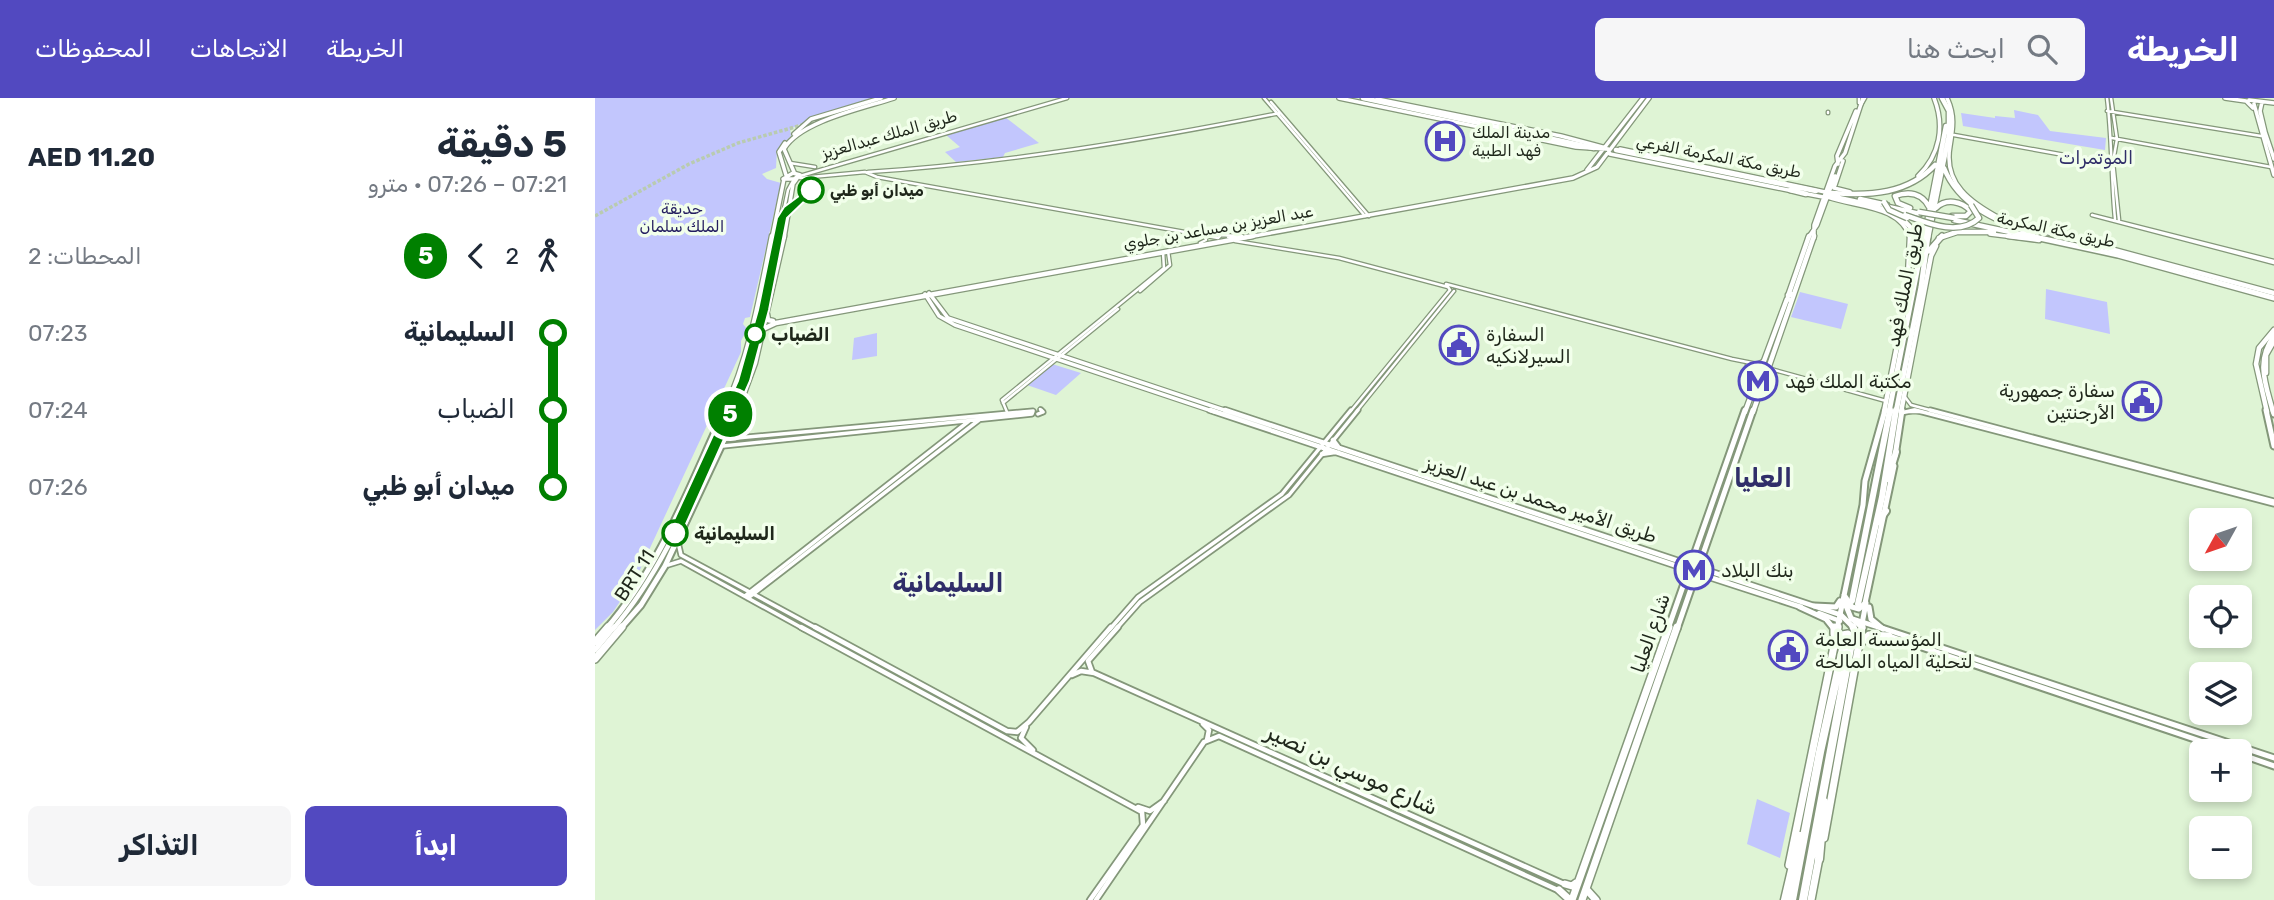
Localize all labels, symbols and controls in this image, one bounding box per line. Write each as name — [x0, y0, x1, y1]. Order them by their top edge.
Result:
search box — [1595, 18, 2085, 81]
icon: search — [2023, 30, 2061, 68]
text: الخريطة — [2127, 30, 2239, 69]
text: ابحث هنا — [1907, 34, 2005, 65]
text: المحفوظات — [35, 35, 152, 63]
text: الاتجاهات — [190, 35, 288, 63]
text: الخريطة — [326, 35, 404, 63]
street label: طريق الملك عبدالعزيز — [818, 106, 959, 164]
hospital icon: مدينة الملك فهد الطبية — [1424, 120, 1466, 162]
text: 5 دقيقة — [437, 121, 567, 167]
place label: مدينة الملك فهد الطبية — [1472, 123, 1550, 161]
street label: طريق مكة المكرمة الفرعي — [1634, 131, 1803, 185]
text: AED 11.20 — [28, 142, 155, 173]
district label: الموتمرات — [2059, 147, 2133, 169]
text: 07:21 – 07:26 · مترو — [368, 170, 567, 198]
marker: ميدان أبو ظبي — [798, 177, 824, 203]
place label: ميدان أبو ظبي — [830, 181, 924, 203]
park label: حديقة الملك سلمان — [640, 199, 724, 236]
street label: عبد العزيز بن مساعد بن جلوي — [1122, 201, 1315, 256]
street label: طريق مكة المكرمة — [1995, 208, 2117, 252]
street label: طريق الملك فهد — [1881, 221, 1928, 349]
icon: back — [457, 237, 495, 275]
icon: walk — [529, 237, 567, 275]
text: المحطات: 2 — [28, 242, 142, 270]
text: 5 — [418, 242, 433, 270]
text: 2 — [505, 242, 519, 270]
text: السليمانية — [404, 317, 515, 348]
text: 07:23 — [28, 319, 88, 347]
place label: الضباب — [771, 323, 830, 346]
place label: السفارة السيرلانكيه — [1486, 323, 1571, 368]
marker: الضباب — [745, 324, 765, 344]
public building icon: السفارة السيرلانكيه — [1438, 324, 1480, 366]
metro station icon: مكتبة الملك فهد — [1737, 360, 1779, 402]
place label: مكتبة الملك فهد — [1785, 370, 1912, 393]
place label: سفارة جمهورية الأرجنتين — [1999, 379, 2115, 424]
public building icon: سفارة جمهورية الأرجنتين — [2121, 380, 2163, 422]
line badge: 5 — [707, 391, 753, 437]
text: الضباب — [437, 394, 515, 425]
text: 07:24 — [28, 396, 88, 424]
text: 5 — [722, 400, 738, 428]
street label: طريق الأمير محمد بن عبد العزيز — [1421, 451, 1660, 548]
district label: العليا — [1734, 463, 1792, 494]
text: ميدان أبو ظبي — [363, 471, 515, 502]
text: 07:26 — [28, 473, 88, 501]
north arrow — [2189, 508, 2252, 570]
map controls — [2189, 508, 2252, 879]
marker: السليمانية — [662, 520, 688, 546]
place label: السليمانية — [694, 522, 775, 545]
street label: BRT 11 — [609, 545, 659, 605]
metro station icon: بنك البلاد — [1673, 549, 1715, 591]
place label: بنك البلاد — [1721, 559, 1794, 582]
district label: السليمانية — [892, 568, 1004, 599]
button: locate — [2189, 585, 2252, 648]
street label: شارع العليا — [1626, 590, 1677, 677]
place label: المؤسسة العامة لتحلية المياه المالحة — [1815, 628, 1973, 673]
public building icon: المؤسسة العامة لتحلية المياه المالحة — [1767, 629, 1809, 671]
button: layers — [2189, 662, 2252, 725]
street label: شارع موسي بن نصير — [1258, 716, 1443, 824]
button: + — [2189, 739, 2252, 802]
button: التذاكر — [28, 806, 291, 886]
button: ابدأ — [305, 806, 567, 886]
button: − — [2189, 816, 2252, 879]

